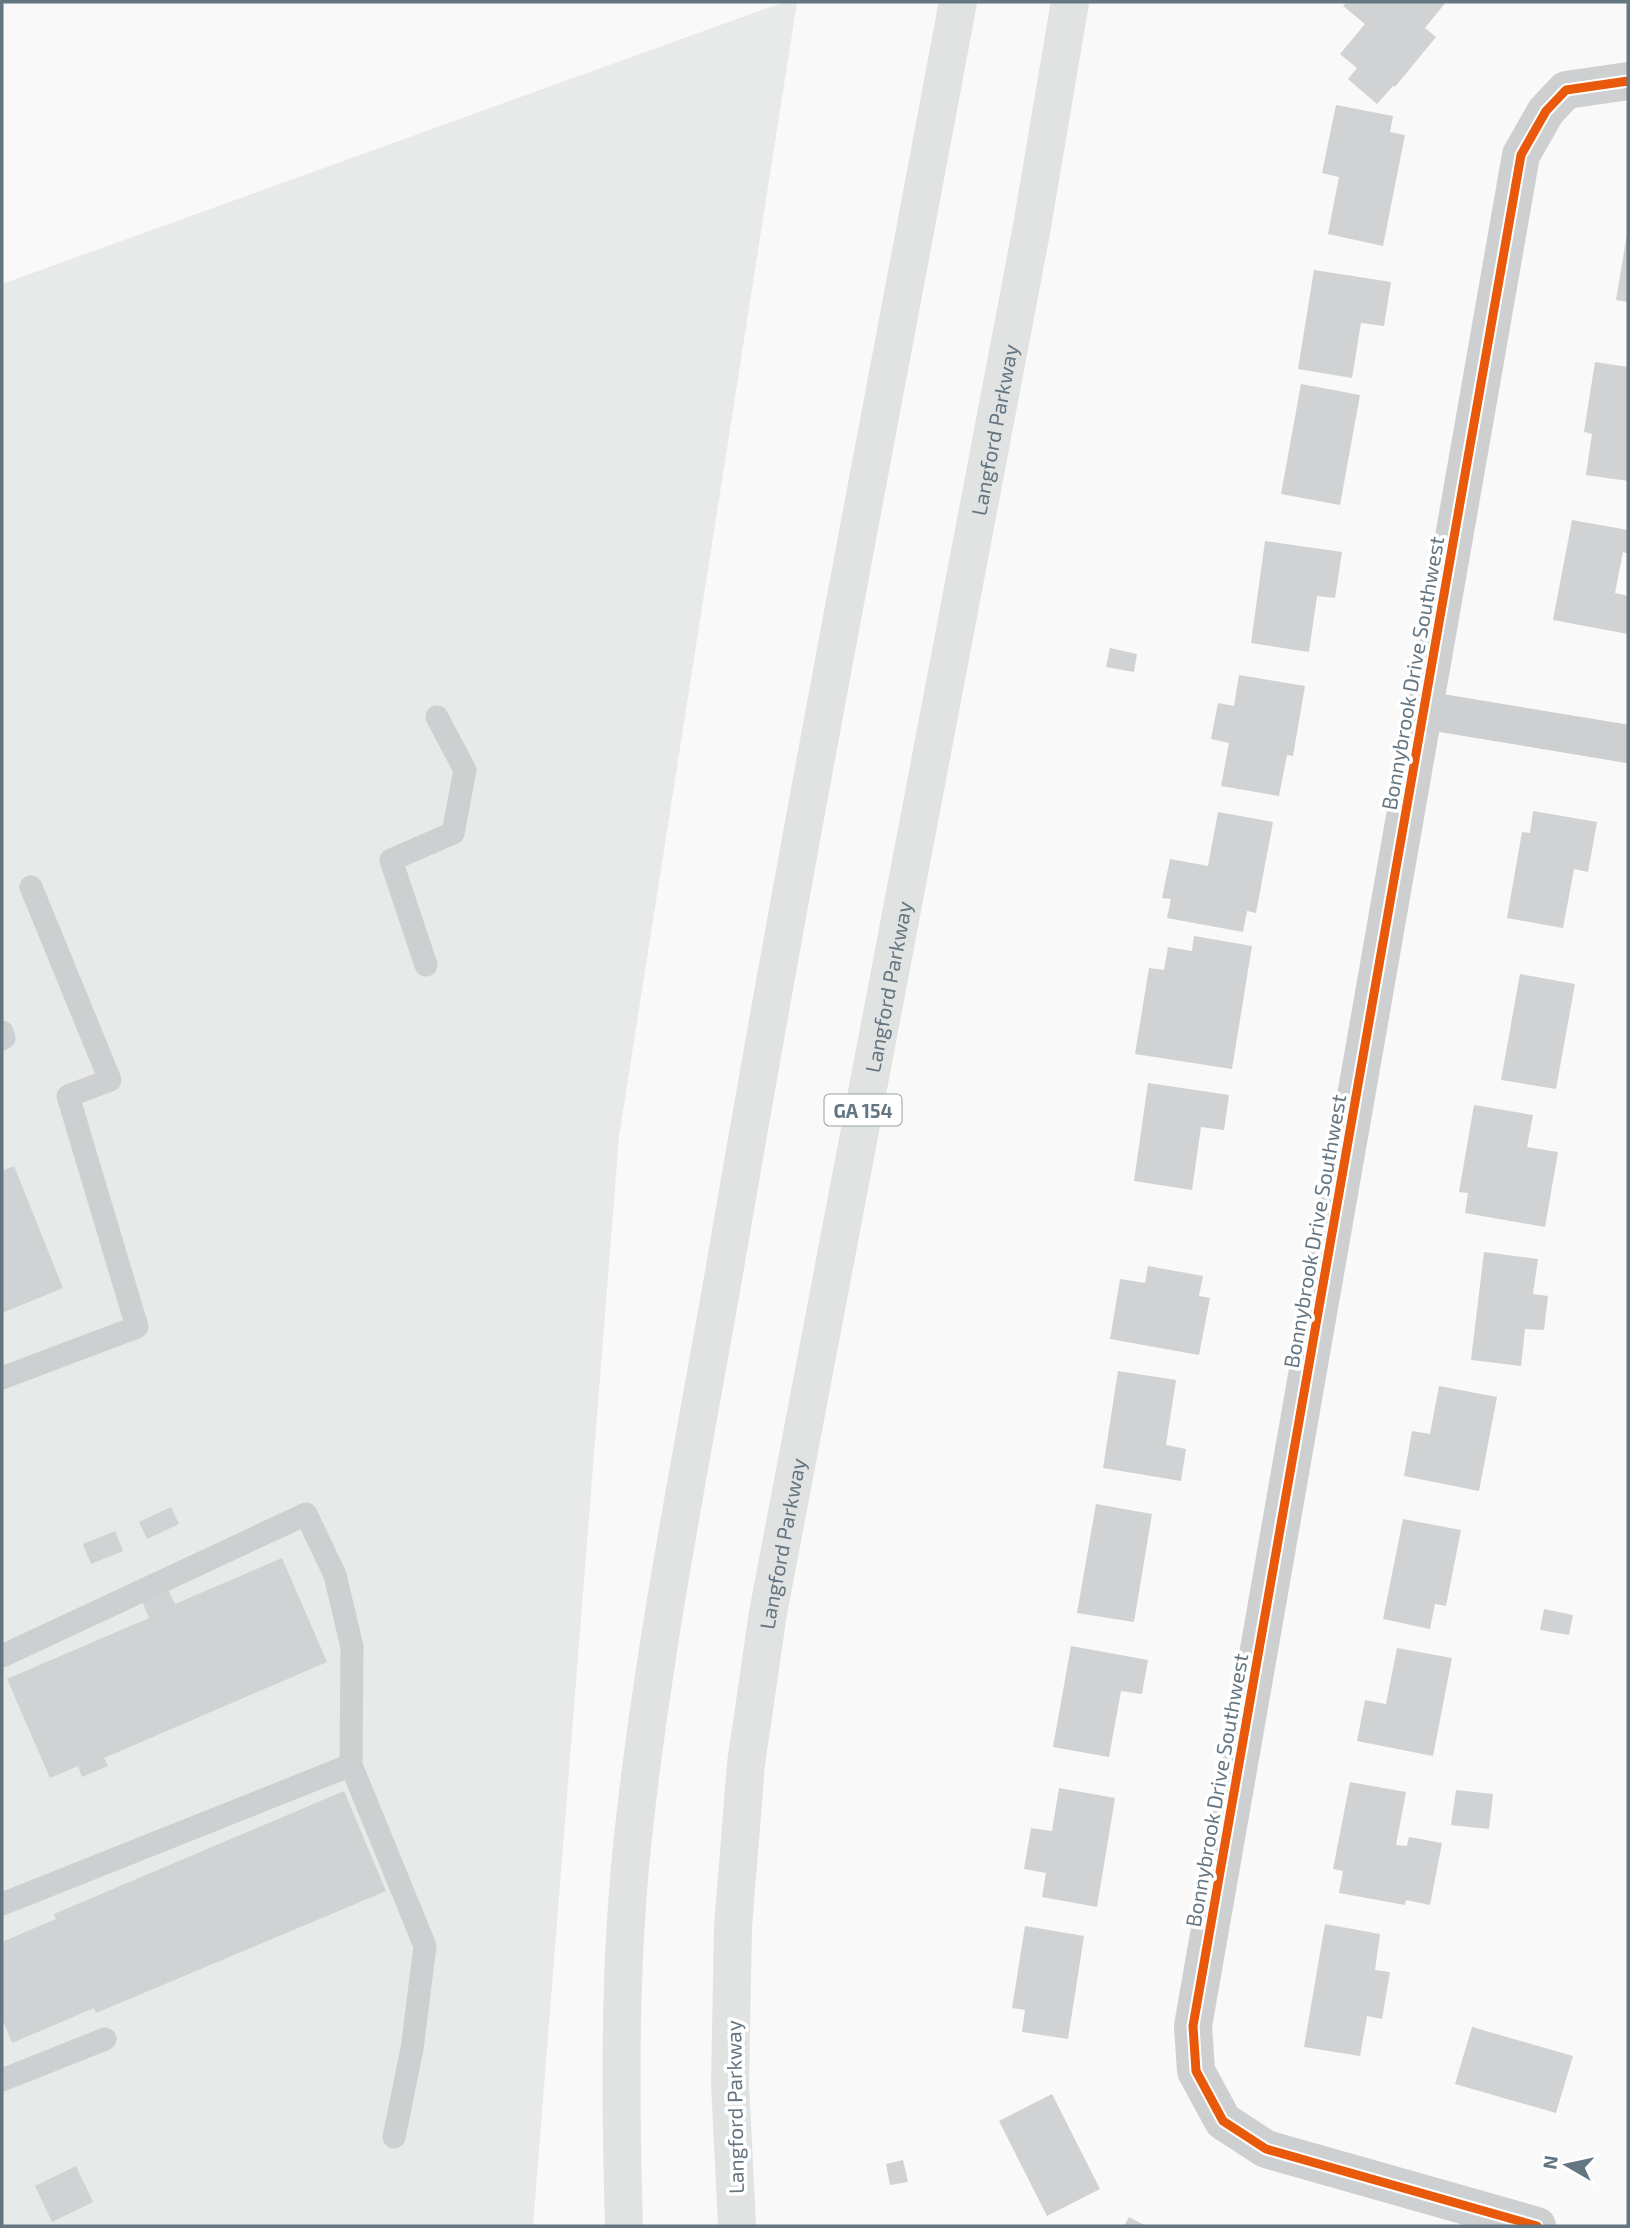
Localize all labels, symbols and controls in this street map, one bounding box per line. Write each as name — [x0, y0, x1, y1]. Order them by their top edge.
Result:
street label: Langford Parkway — [965, 342, 1022, 517]
street label: Bonnybrook Drive Southwest — [1376, 534, 1448, 812]
street label: Langford Parkway — [859, 899, 916, 1074]
street label: Bonnybrook Drive Southwest — [1278, 1092, 1350, 1370]
road number: GA 154 — [824, 1094, 902, 1126]
street label: Langford Parkway — [753, 1456, 810, 1631]
street label: Bonnybrook Drive Southwest — [1180, 1651, 1252, 1929]
street label: Langford Parkway — [720, 2020, 748, 2194]
north arrow — [1532, 2130, 1602, 2200]
text: N — [1537, 2154, 1562, 2171]

